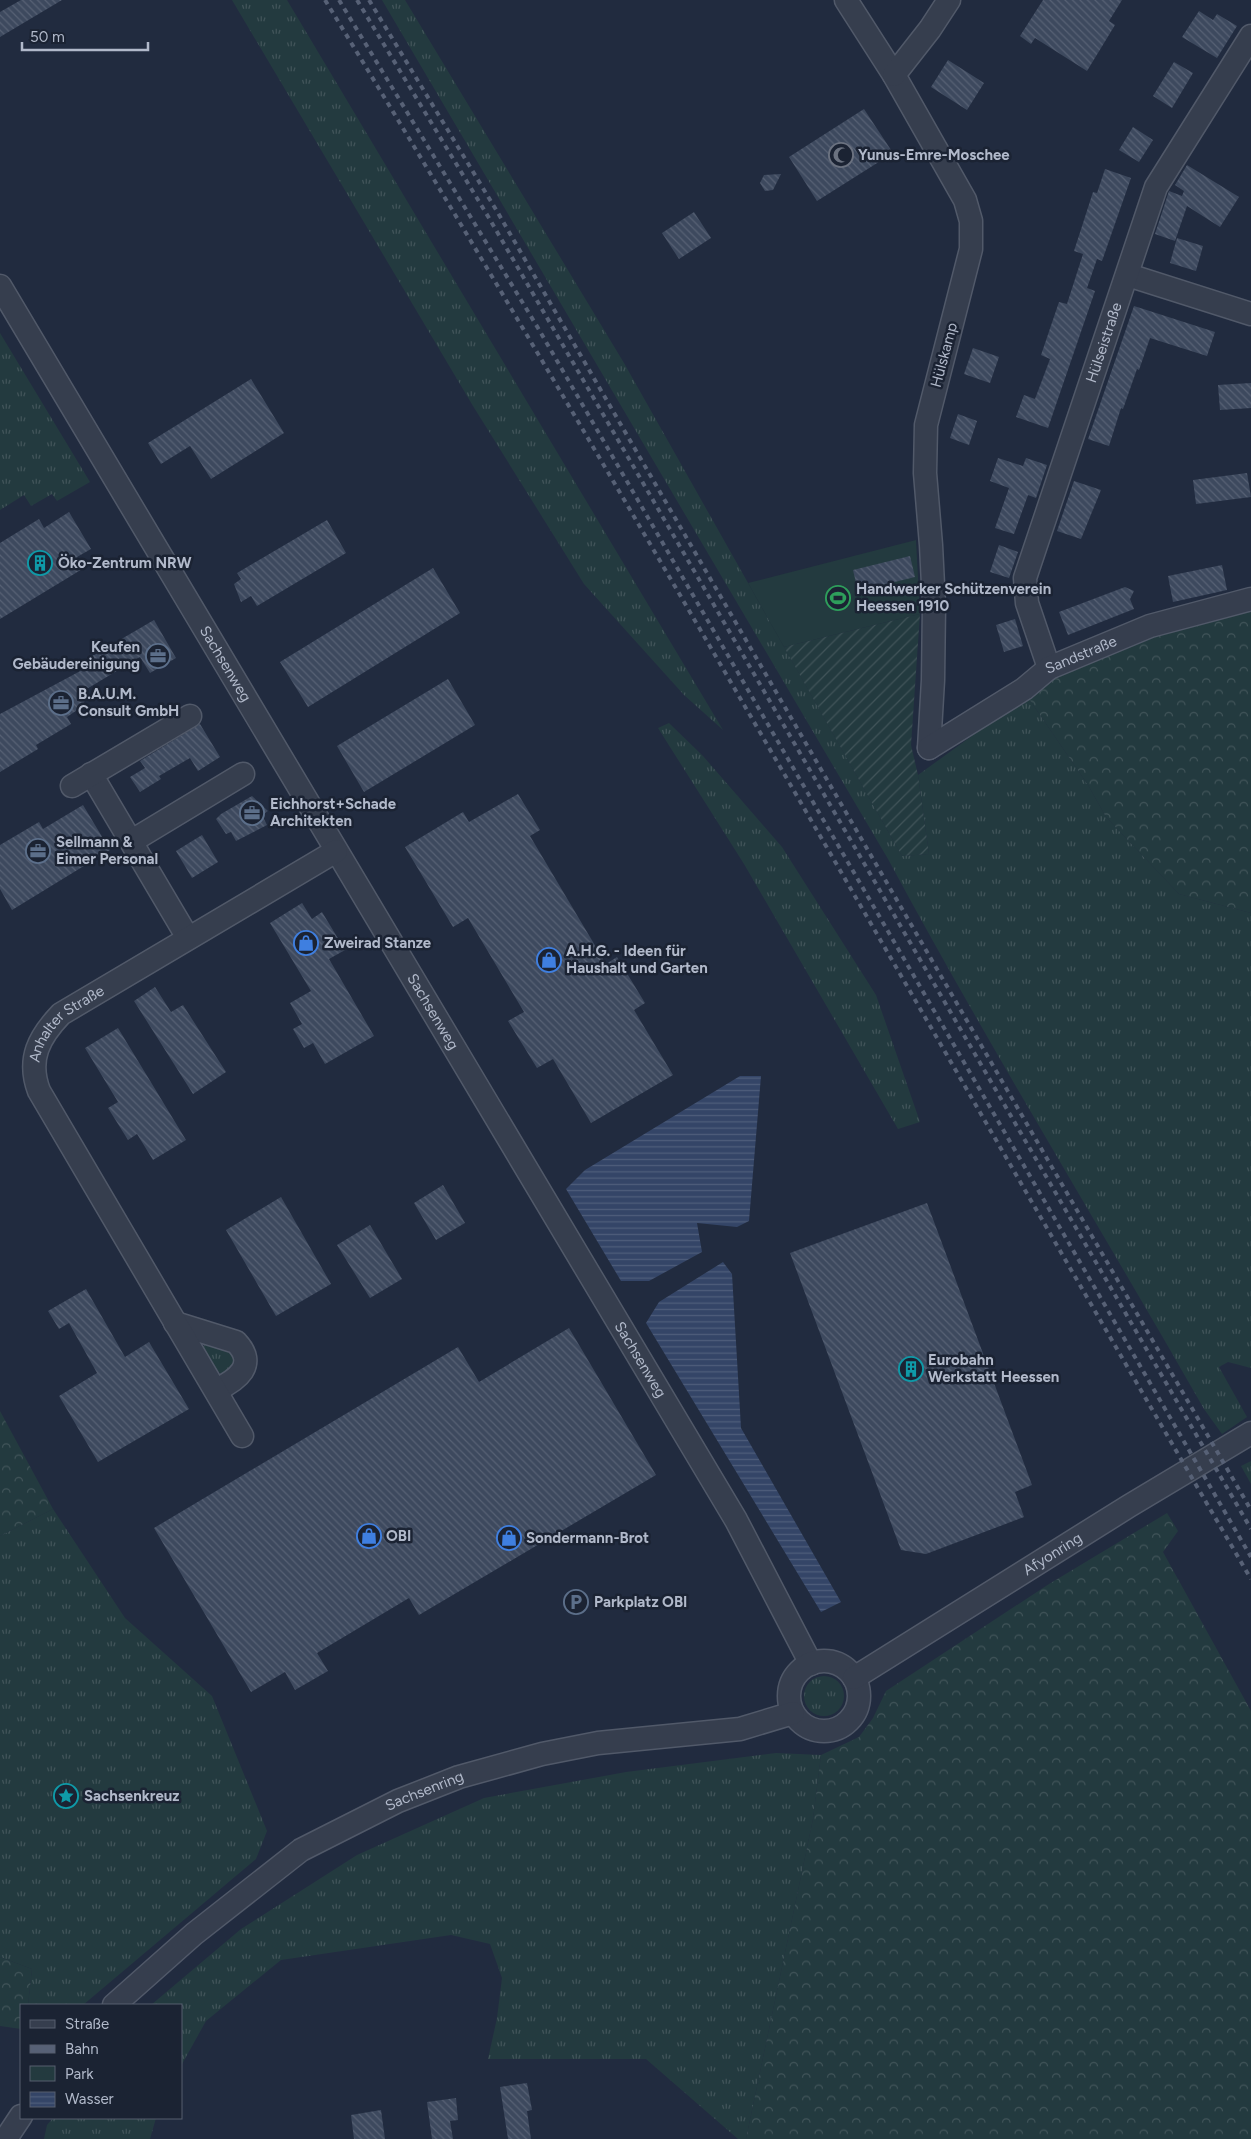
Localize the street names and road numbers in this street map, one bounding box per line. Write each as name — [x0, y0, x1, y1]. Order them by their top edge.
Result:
street label: Hülseistraße — [1082, 300, 1126, 385]
street label: Hülskamp — [927, 321, 961, 389]
street label: Sachsenweg — [196, 623, 255, 705]
street label: Sandstraße — [1042, 632, 1119, 678]
street label: Sachsenweg — [403, 970, 462, 1053]
street label: Anhalter Straße — [25, 981, 107, 1064]
street label: Sachsenweg — [611, 1318, 670, 1401]
street label: Afyonring — [1020, 1529, 1085, 1579]
street label: Sachsenring — [382, 1767, 466, 1815]

